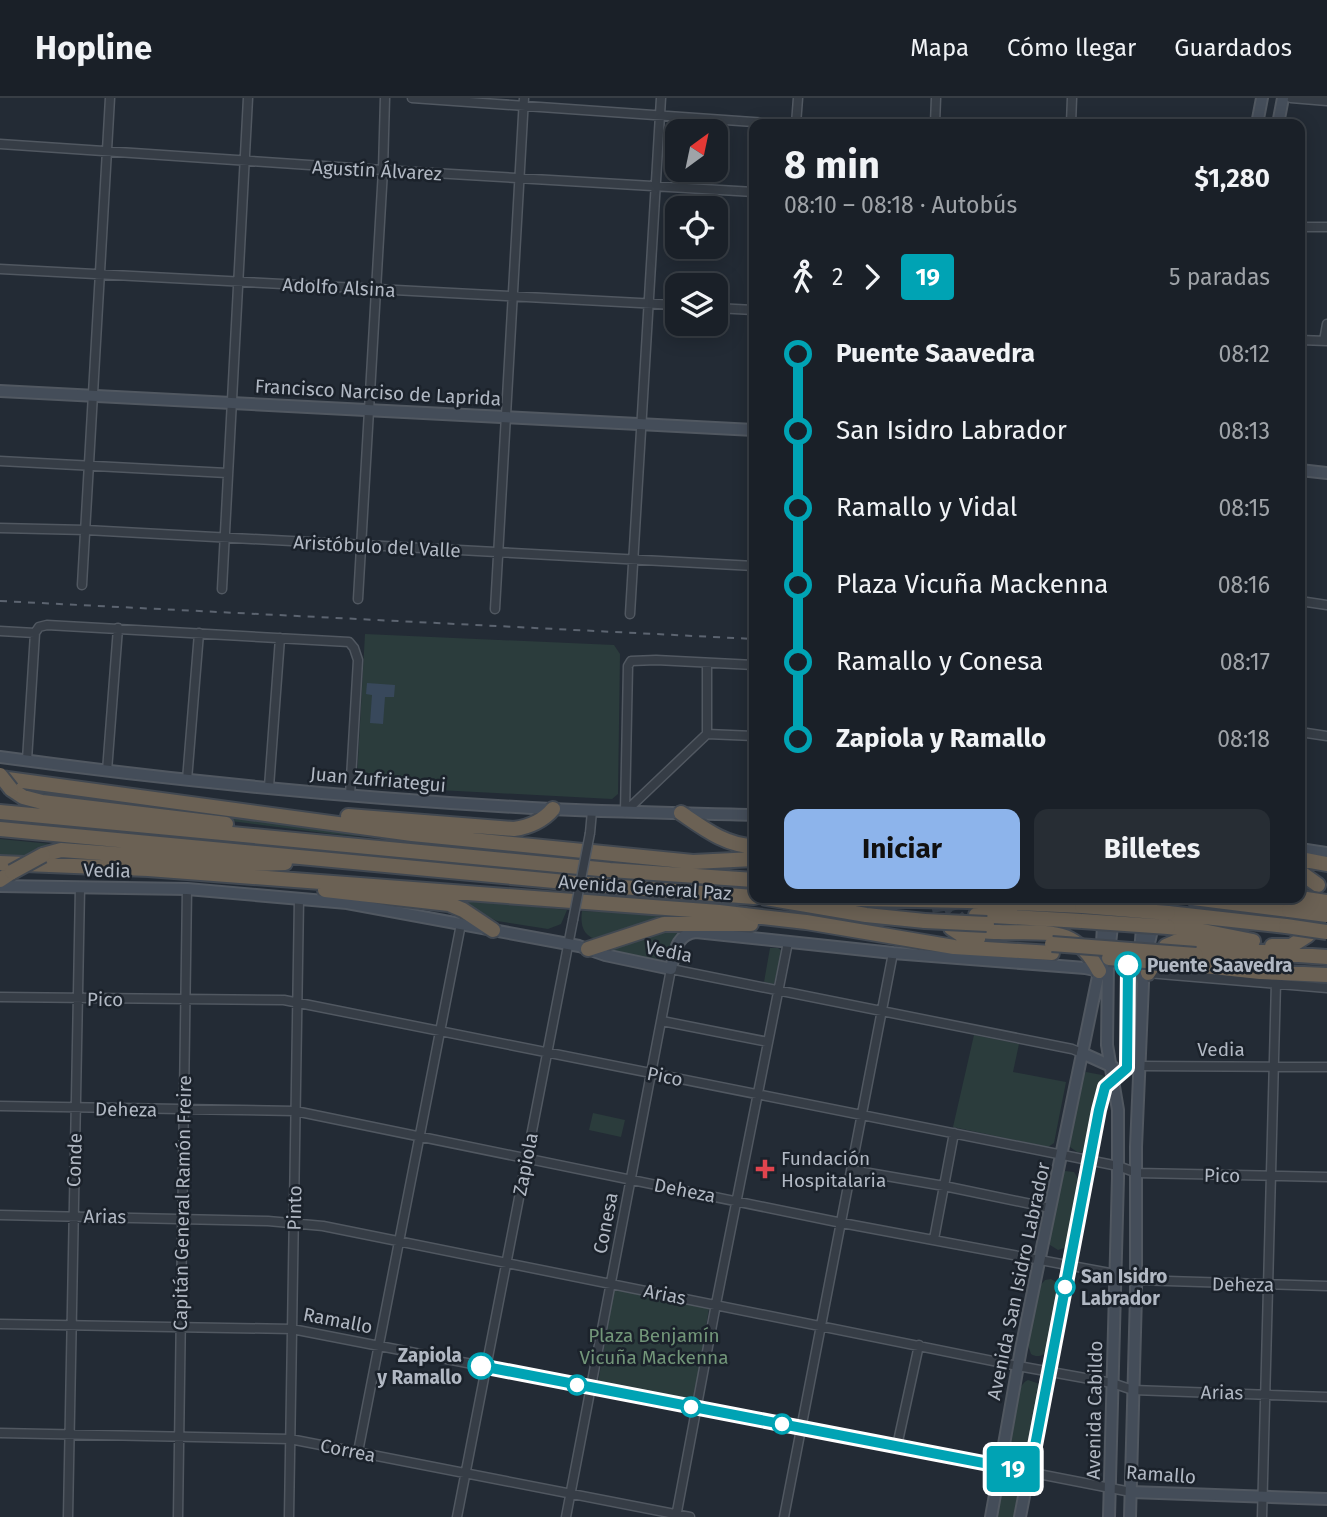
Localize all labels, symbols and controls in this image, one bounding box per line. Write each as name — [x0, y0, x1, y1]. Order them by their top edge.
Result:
text: Hopline — [35, 28, 152, 68]
text: Mapa — [910, 34, 969, 62]
text: Cómo llegar — [1007, 34, 1136, 62]
text: Guardados — [1174, 34, 1292, 62]
north arrow — [665, 119, 728, 182]
map controls — [665, 119, 728, 336]
text: 8 min — [784, 142, 880, 188]
street label: Agustín Álvarez — [312, 156, 442, 185]
text: $1,280 — [1195, 163, 1270, 194]
text: 08:10 – 08:18 · Autobús — [784, 191, 1017, 219]
button: locate — [665, 196, 728, 259]
icon: walk — [784, 258, 822, 296]
icon: forward — [853, 258, 891, 296]
text: 2 — [832, 263, 843, 291]
text: 19 — [915, 263, 940, 291]
text: 5 paradas — [1169, 263, 1270, 291]
street label: Adolfo Alsina — [282, 273, 396, 302]
button: layers — [665, 273, 728, 336]
text: Puente Saavedra — [836, 338, 1035, 369]
text: 08:12 — [1219, 340, 1270, 368]
street label: Francisco Narciso de Laprida — [254, 375, 502, 410]
text: San Isidro Labrador — [836, 415, 1067, 446]
text: 08:13 — [1218, 417, 1270, 445]
text: Ramallo y Vidal — [836, 492, 1017, 523]
text: 08:15 — [1218, 494, 1270, 522]
street label: Aristóbulo del Valle — [293, 531, 461, 562]
text: Plaza Vicuña Mackenna — [836, 569, 1109, 600]
text: 08:16 — [1218, 571, 1270, 599]
text: Ramallo y Conesa — [836, 646, 1043, 677]
text: 08:17 — [1220, 648, 1270, 676]
text: Zapiola y Ramallo — [836, 723, 1046, 754]
text: 08:18 — [1217, 725, 1270, 753]
street label: Juan Zufriategui — [309, 762, 447, 797]
button: Iniciar — [784, 809, 1020, 889]
button: Billetes — [1034, 809, 1270, 889]
street label: Vedia — [83, 859, 131, 882]
street label: Avenida General Paz — [558, 870, 732, 905]
street label: Vedia — [643, 936, 694, 967]
marker: Puente Saavedra — [1115, 952, 1141, 978]
place label: Puente Saavedra — [1147, 954, 1292, 977]
street label: Pico — [87, 988, 123, 1011]
street label: Vedia — [1197, 1038, 1245, 1061]
street label: Pico — [645, 1062, 685, 1091]
street label: Capitán General Ramón Freire — [169, 1075, 196, 1331]
street label: Deheza — [95, 1097, 157, 1122]
street label: Zapiola — [508, 1131, 543, 1197]
street label: Conde — [62, 1133, 87, 1188]
place label: Fundación Hospitalaria — [781, 1147, 886, 1192]
marker: Fundación Hospitalaria — [755, 1159, 775, 1179]
street label: Avenida San Isidro Labrador — [982, 1160, 1055, 1402]
street label: Pico — [1204, 1164, 1240, 1187]
street label: Deheza — [652, 1173, 718, 1208]
street label: Pinto — [283, 1185, 306, 1231]
street label: Conesa — [588, 1191, 623, 1256]
street label: Arias — [83, 1205, 127, 1228]
place label: San Isidro Labrador — [1081, 1265, 1167, 1310]
street label: Deheza — [1212, 1272, 1274, 1297]
marker: San Isidro Labrador — [1055, 1277, 1075, 1297]
street label: Arias — [642, 1279, 688, 1310]
street label: Ramallo — [301, 1303, 375, 1338]
park label: Plaza Benjamín Vicuña Mackenna — [579, 1324, 729, 1369]
street label: Avenida Cabildo — [1082, 1340, 1107, 1480]
place label: Zapiola y Ramallo — [376, 1344, 462, 1389]
marker: Zapiola y Ramallo — [468, 1353, 494, 1379]
unlabelled marker — [567, 1375, 587, 1395]
street label: Arias — [1200, 1381, 1244, 1404]
unlabelled marker — [681, 1397, 701, 1417]
unlabelled marker — [772, 1414, 792, 1434]
street label: Correa — [318, 1434, 378, 1467]
line badge: 19 — [982, 1446, 1044, 1492]
text: 19 — [1001, 1455, 1025, 1483]
street label: Ramallo — [1125, 1461, 1197, 1488]

